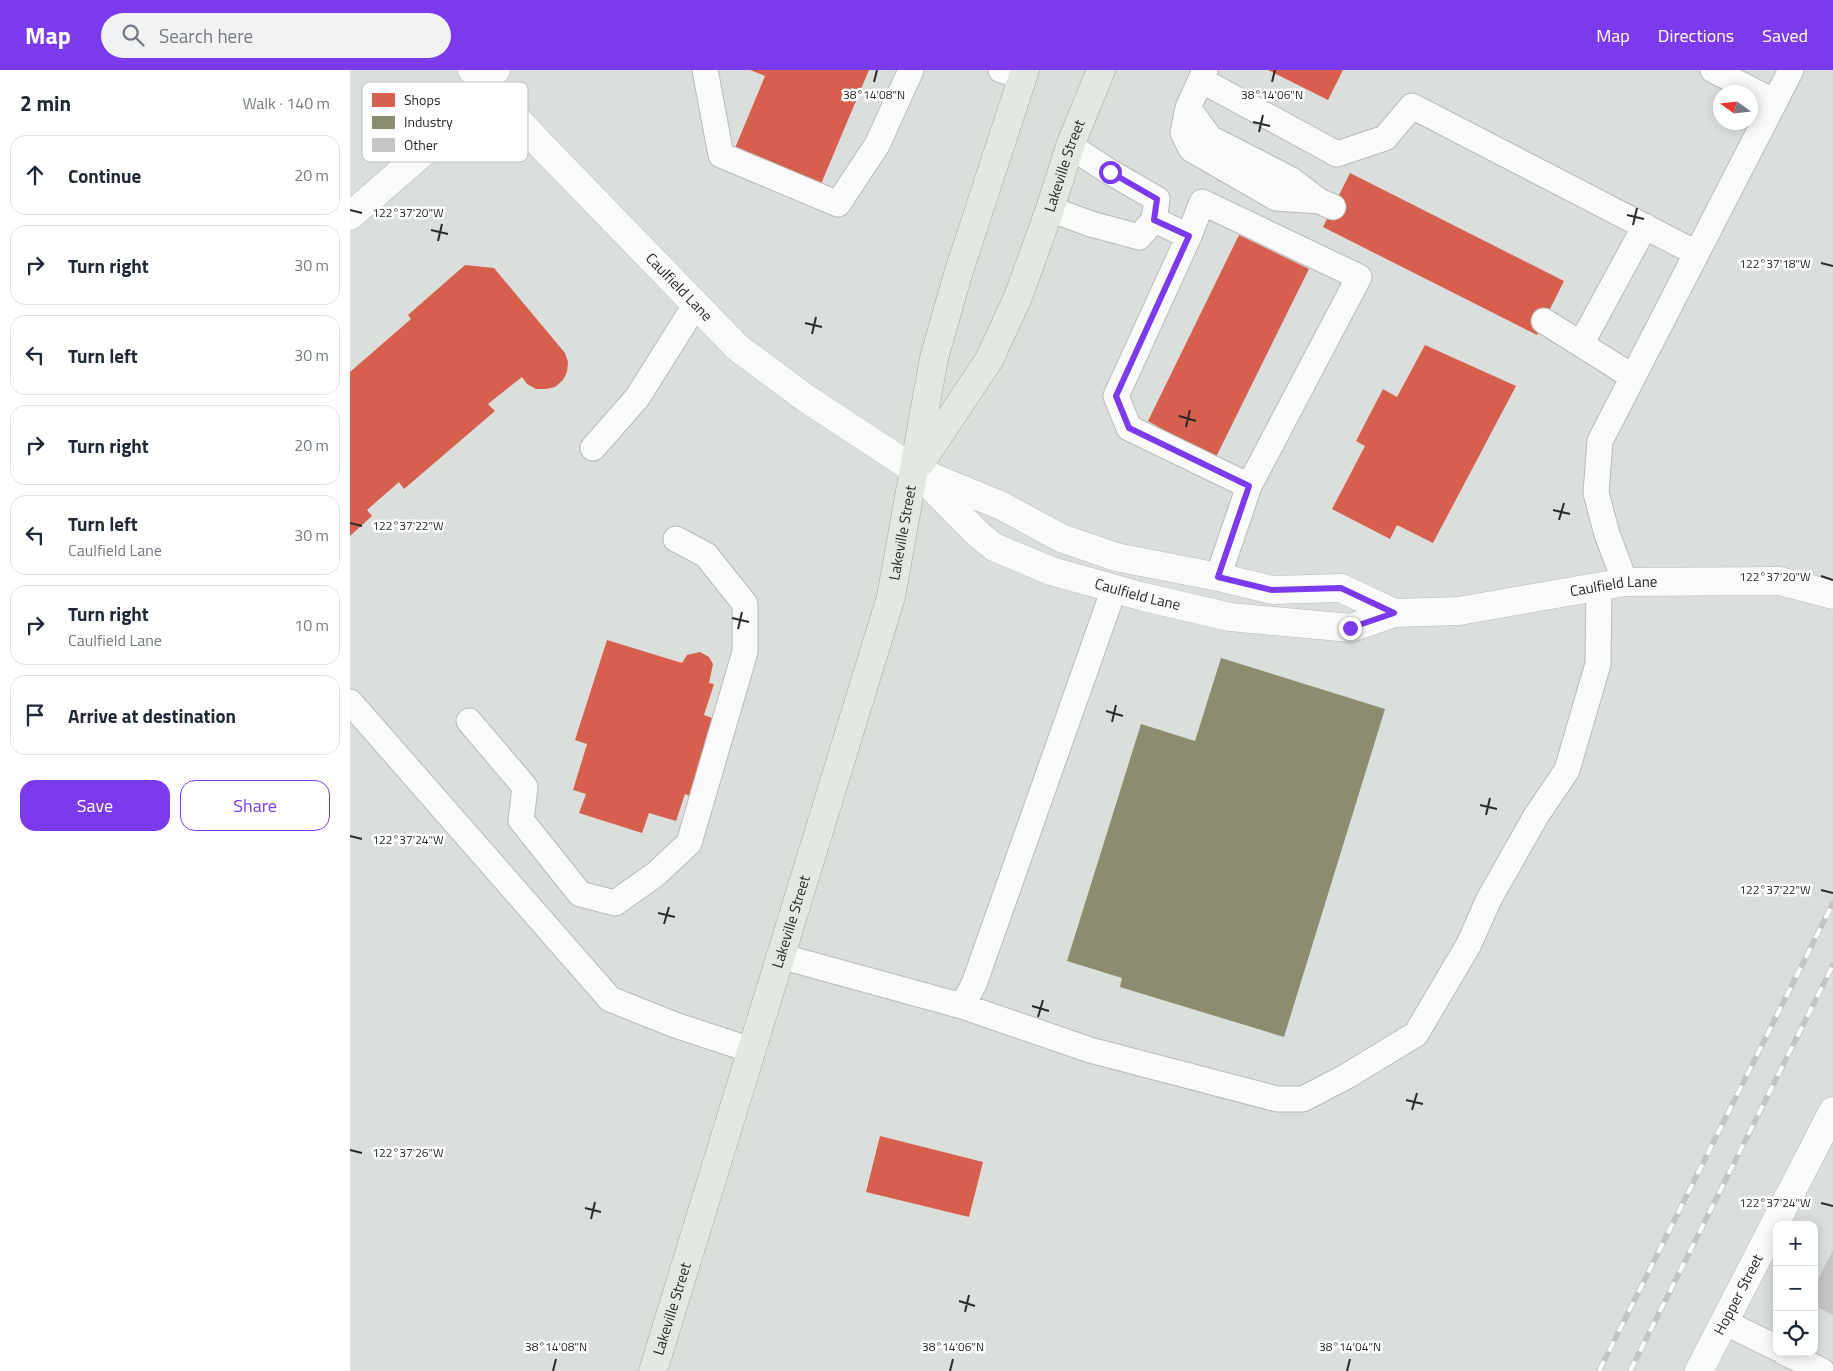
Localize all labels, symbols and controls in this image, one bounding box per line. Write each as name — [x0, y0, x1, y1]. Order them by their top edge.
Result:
search box — [101, 13, 451, 58]
text: Map — [25, 17, 71, 53]
icon: search — [119, 21, 147, 49]
text: Search here — [159, 21, 253, 50]
text: Map — [1596, 22, 1630, 49]
text: Directions — [1658, 22, 1734, 49]
text: Saved — [1762, 22, 1808, 49]
legend — [362, 82, 528, 162]
text: 38°14'08"N — [843, 85, 905, 104]
text: 38°14'06"N — [1241, 85, 1303, 104]
north arrow — [1713, 85, 1758, 130]
text: 2 min — [20, 87, 71, 119]
text: Shops — [404, 89, 440, 110]
text: Walk · 140 m — [242, 91, 330, 115]
text: Industry — [404, 111, 453, 132]
street label: Lakeville Street — [1038, 115, 1091, 215]
text: Other — [404, 134, 438, 155]
icon: ahead — [21, 161, 49, 189]
text: Continue — [68, 161, 141, 190]
route start — [1099, 161, 1122, 184]
text: 20 m — [294, 163, 329, 187]
text: 122°37'20"W — [372, 203, 444, 222]
street label: Caulfield Lane — [640, 247, 718, 326]
icon: right — [21, 251, 49, 279]
text: Turn right — [68, 251, 149, 280]
text: 30 m — [294, 253, 329, 277]
text: 122°37'18"W — [1739, 254, 1811, 273]
icon: left — [21, 341, 49, 369]
text: Turn left — [68, 341, 138, 370]
text: 30 m — [294, 343, 329, 367]
icon: right — [21, 431, 49, 459]
text: Turn right — [68, 431, 149, 460]
text: 20 m — [294, 433, 329, 457]
street label: Lakeville Street — [882, 483, 922, 582]
text: Turn left — [68, 509, 138, 538]
text: 122°37'22"W — [372, 516, 444, 535]
icon: left — [21, 521, 49, 549]
text: 30 m — [294, 523, 329, 547]
text: Caulfield Lane — [68, 538, 162, 562]
text: 122°37'20"W — [1739, 567, 1811, 586]
street label: Caulfield Lane — [1568, 570, 1657, 602]
street label: Caulfield Lane — [1092, 572, 1183, 616]
text: Turn right — [68, 599, 149, 628]
icon: right — [21, 611, 49, 639]
text: 10 m — [294, 613, 329, 637]
route end — [1339, 617, 1362, 640]
text: Caulfield Lane — [68, 628, 162, 652]
icon: arrive — [21, 701, 49, 729]
text: Arrive at destination — [68, 701, 236, 730]
button: Save — [20, 780, 170, 831]
button: Share — [180, 780, 330, 831]
text: 122°37'24"W — [372, 830, 444, 849]
street label: Lakeville Street — [766, 872, 816, 971]
text: 122°37'22"W — [1739, 880, 1811, 899]
text: 122°37'26"W — [372, 1143, 444, 1162]
text: 122°37'24"W — [1739, 1193, 1811, 1212]
map controls — [1773, 1221, 1818, 1356]
button: + — [1773, 1221, 1818, 1266]
street label: Hopper Street — [1707, 1249, 1769, 1339]
street label: Lakeville Street — [646, 1259, 697, 1358]
button: − — [1773, 1266, 1818, 1311]
button: locate — [1773, 1311, 1818, 1356]
text: 38°14'08"N — [525, 1337, 587, 1356]
text: 38°14'06"N — [922, 1337, 984, 1356]
text: 38°14'04"N — [1319, 1337, 1381, 1356]

